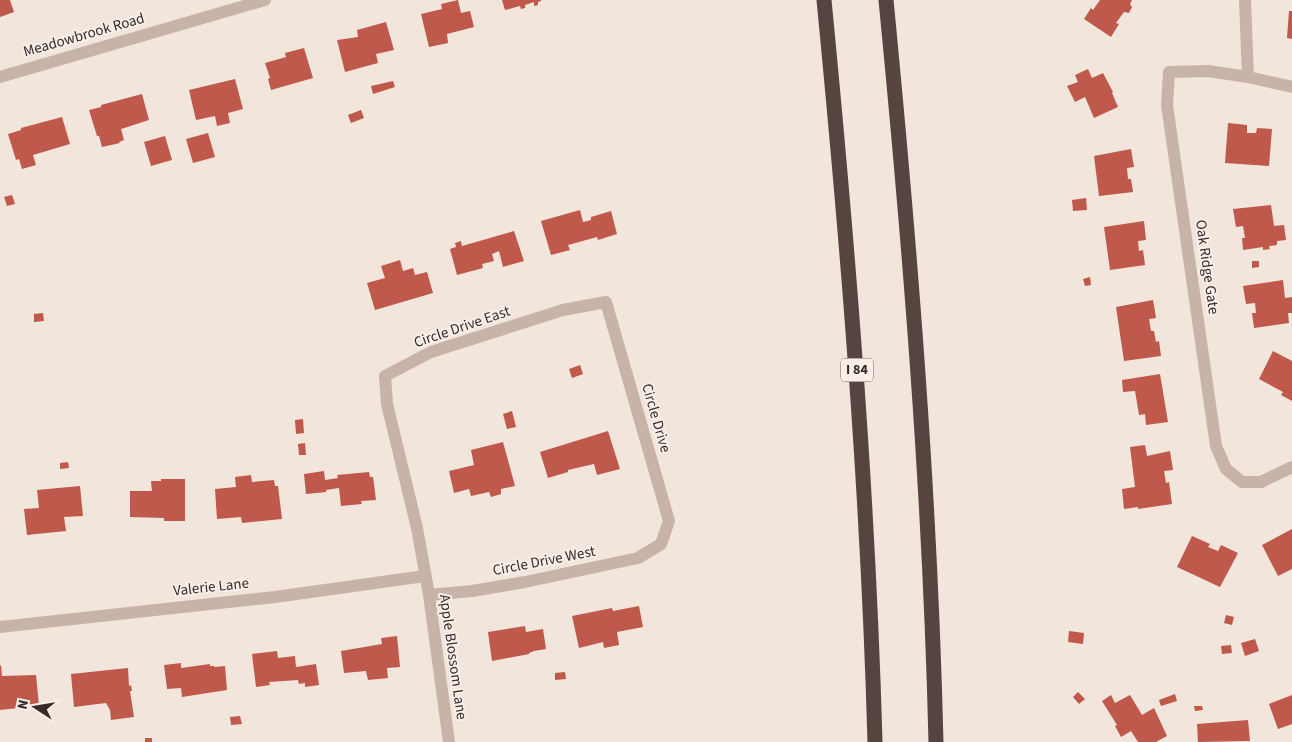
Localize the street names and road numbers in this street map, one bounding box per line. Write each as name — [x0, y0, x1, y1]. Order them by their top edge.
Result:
street label: Meadowbrook Road — [21, 8, 147, 62]
street label: Oak Ridge Gate — [1190, 218, 1224, 316]
street label: Circle Drive East — [411, 301, 513, 353]
road number: I 84 — [841, 358, 873, 382]
street label: Circle Drive — [636, 381, 676, 455]
street label: Circle Drive West — [491, 541, 597, 581]
street label: Valerie Lane — [172, 573, 250, 601]
street label: Apple Blossom Lane — [434, 593, 472, 721]

